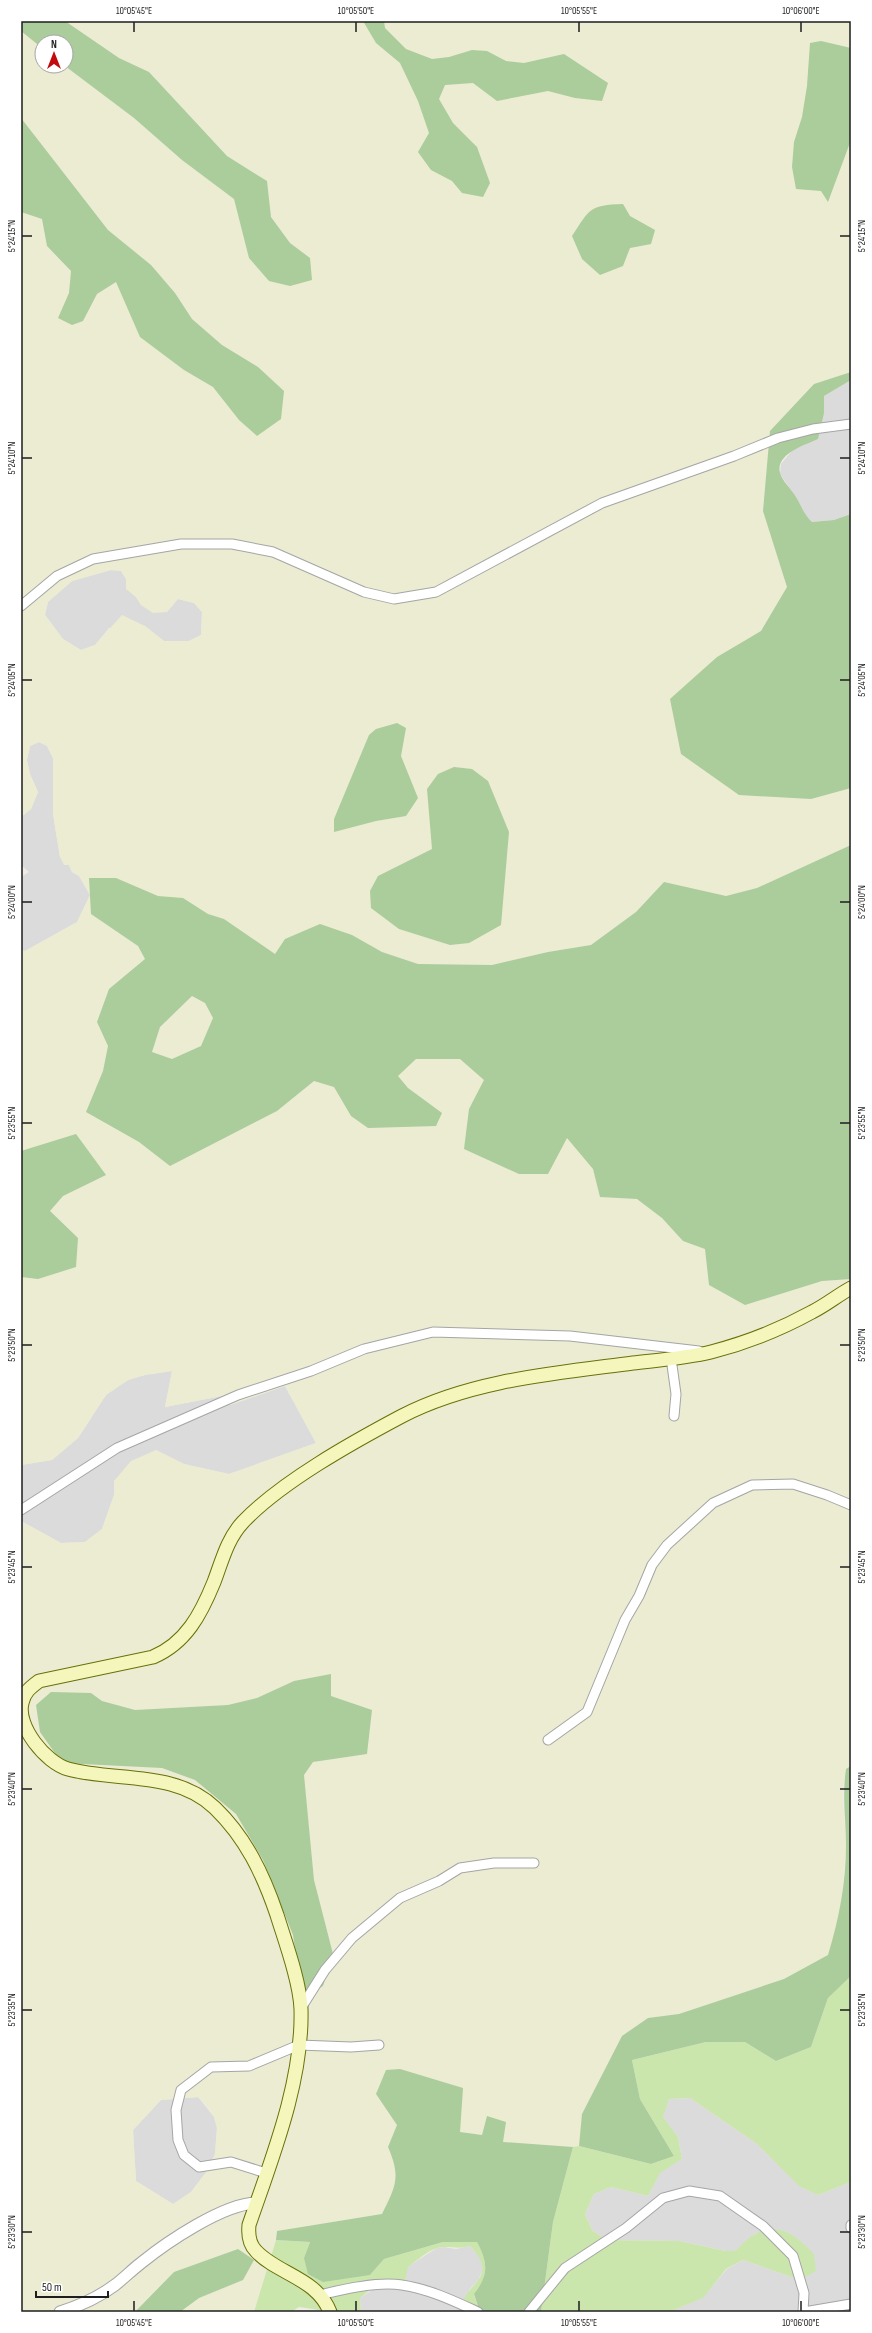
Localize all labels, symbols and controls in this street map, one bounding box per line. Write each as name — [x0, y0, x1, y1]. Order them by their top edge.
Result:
text: 10°05'45"E — [116, 5, 152, 17]
text: 10°05'50"E — [338, 5, 374, 17]
text: 10°05'55"E — [561, 5, 597, 17]
text: 10°06'00"E — [782, 5, 820, 17]
north arrow — [34, 34, 74, 74]
text: N — [51, 38, 57, 51]
text: 5°24'15"N — [6, 220, 18, 252]
text: 5°24'15"N — [856, 220, 868, 252]
text: 5°24'10"N — [6, 442, 18, 474]
text: 5°24'10"N — [856, 442, 868, 474]
text: 5°24'05"N — [6, 663, 18, 697]
text: 5°24'05"N — [856, 663, 868, 697]
text: 5°24'00"N — [6, 885, 18, 919]
text: 5°24'00"N — [856, 885, 868, 919]
text: 5°23'55"N — [6, 1107, 18, 1139]
text: 5°23'55"N — [856, 1107, 868, 1139]
text: 5°23'50"N — [6, 1328, 18, 1362]
text: 5°23'50"N — [856, 1328, 868, 1362]
text: 5°23'45"N — [6, 1550, 18, 1584]
text: 5°23'45"N — [856, 1550, 868, 1584]
text: 5°23'40"N — [6, 1772, 18, 1806]
text: 5°23'40"N — [856, 1772, 868, 1806]
text: 5°23'35"N — [6, 1993, 18, 2027]
text: 5°23'35"N — [856, 1993, 868, 2027]
text: 5°23'30"N — [6, 2215, 18, 2249]
text: 5°23'30"N — [856, 2215, 868, 2249]
scale bar — [36, 2273, 108, 2299]
text: 50 m — [42, 2280, 62, 2295]
text: 10°05'45"E — [116, 2317, 152, 2329]
text: 10°05'50"E — [338, 2317, 374, 2329]
text: 10°05'55"E — [561, 2317, 597, 2329]
text: 10°06'00"E — [782, 2317, 820, 2329]

